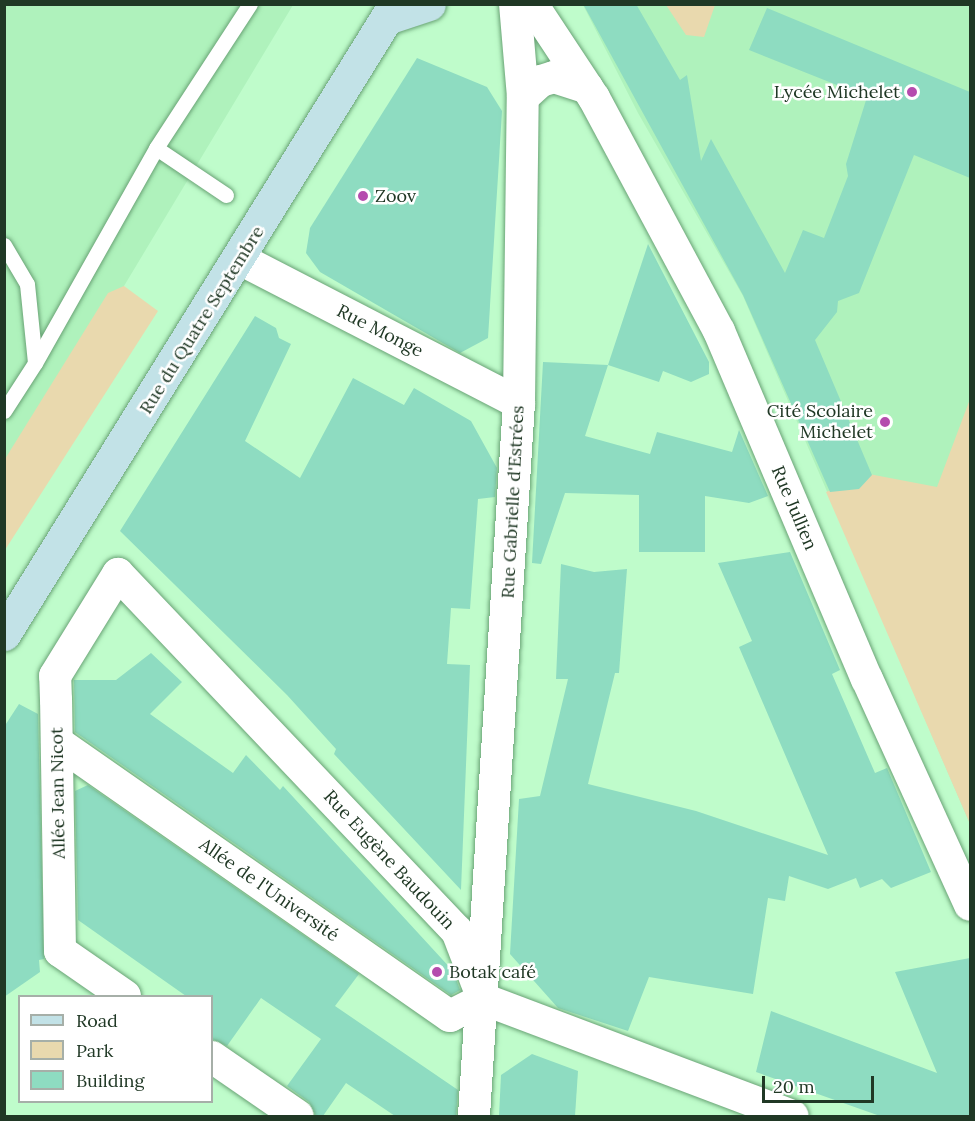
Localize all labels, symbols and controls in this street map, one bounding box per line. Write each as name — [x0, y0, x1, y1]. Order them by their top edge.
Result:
place label: Lycée Michelet — [774, 81, 900, 103]
marker: Lycée Michelet — [905, 85, 919, 99]
place label: Zoov — [375, 185, 416, 207]
marker: Zoov — [356, 189, 370, 203]
street label: Rue du Quatre Septembre — [135, 222, 269, 418]
street label: Rue Monge — [333, 300, 427, 362]
place label: Cité Scolaire Michelet — [767, 401, 873, 444]
street label: Rue Gabrielle d'Estrées — [497, 405, 529, 599]
marker: Cité Scolaire Michelet — [878, 415, 892, 429]
street label: Rue Jullien — [767, 463, 821, 553]
street label: Allée Jean Nicot — [46, 727, 70, 859]
street label: Rue Eugène Baudouin — [319, 786, 459, 934]
street label: Allée de l'Université — [195, 834, 343, 946]
place label: Botak café — [449, 961, 536, 983]
marker: Botak café — [430, 965, 444, 979]
legend — [18, 995, 213, 1103]
text: Road — [76, 1009, 118, 1032]
text: Park — [76, 1039, 113, 1062]
scale bar — [765, 1064, 878, 1102]
text: Building — [76, 1069, 144, 1092]
text: 20 m — [773, 1075, 815, 1098]

